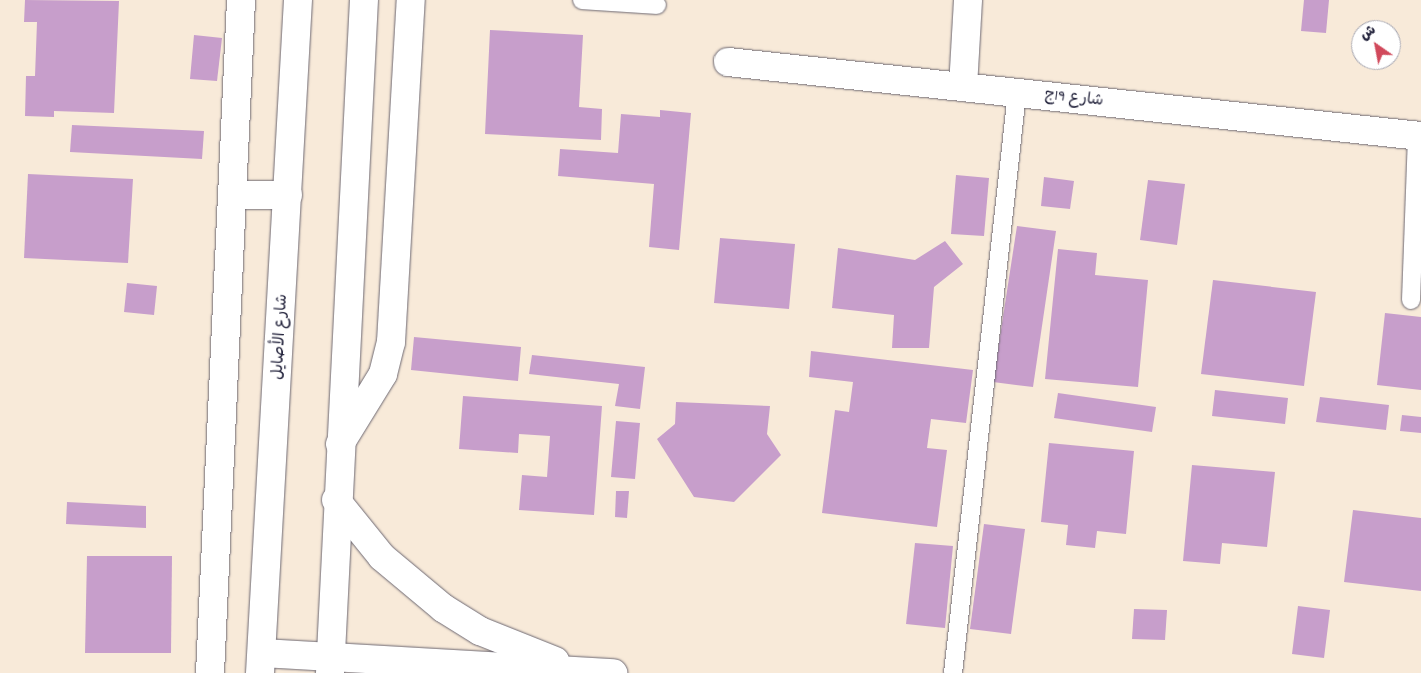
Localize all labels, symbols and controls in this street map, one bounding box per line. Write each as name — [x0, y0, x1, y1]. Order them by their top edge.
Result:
north arrow — [1351, 20, 1401, 70]
text: ش — [1356, 21, 1380, 46]
street label: شارع 19ج — [1044, 86, 1104, 112]
street label: شارع الأصايل — [269, 294, 293, 380]

